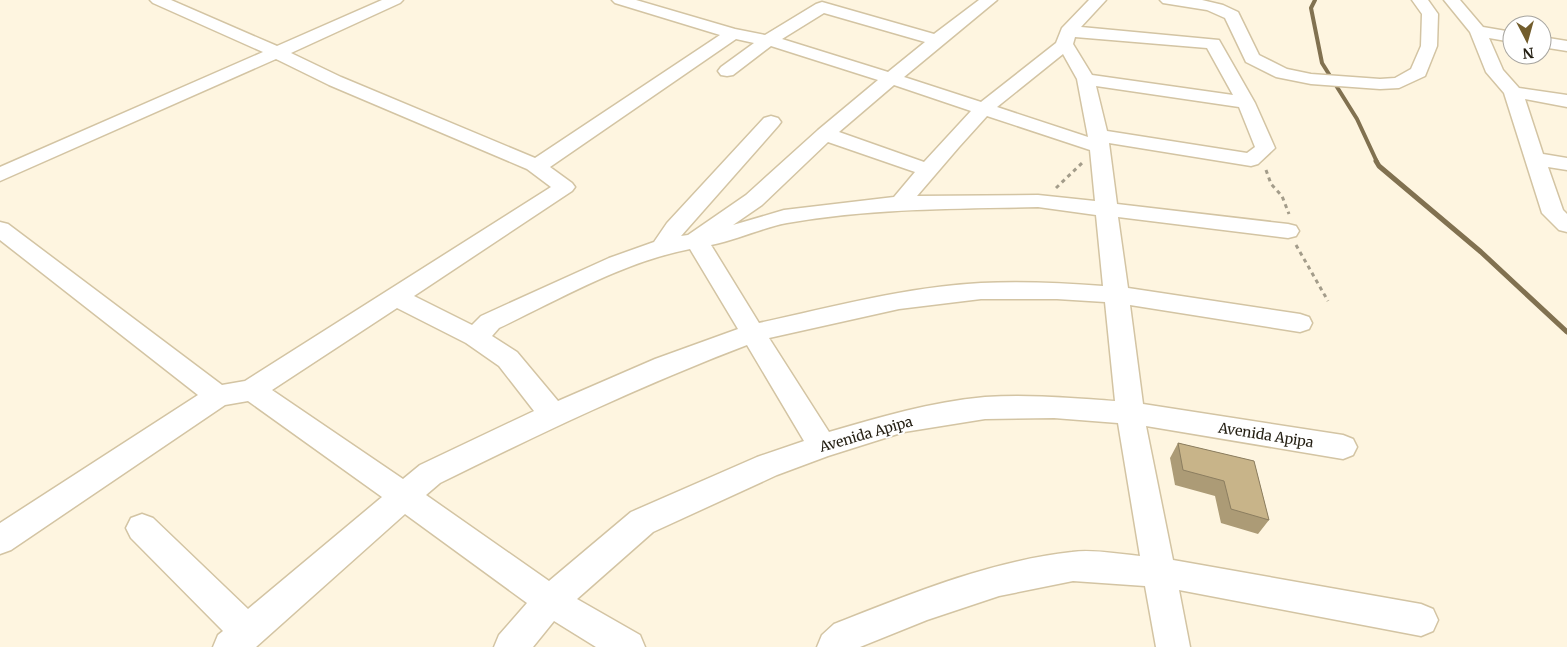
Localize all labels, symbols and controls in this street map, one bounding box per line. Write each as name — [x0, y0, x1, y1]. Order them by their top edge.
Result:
north arrow — [1502, 15, 1552, 65]
text: N — [1522, 43, 1535, 62]
street label: Avenida Apipa — [816, 412, 915, 456]
street label: Avenida Apipa — [1216, 418, 1315, 451]

